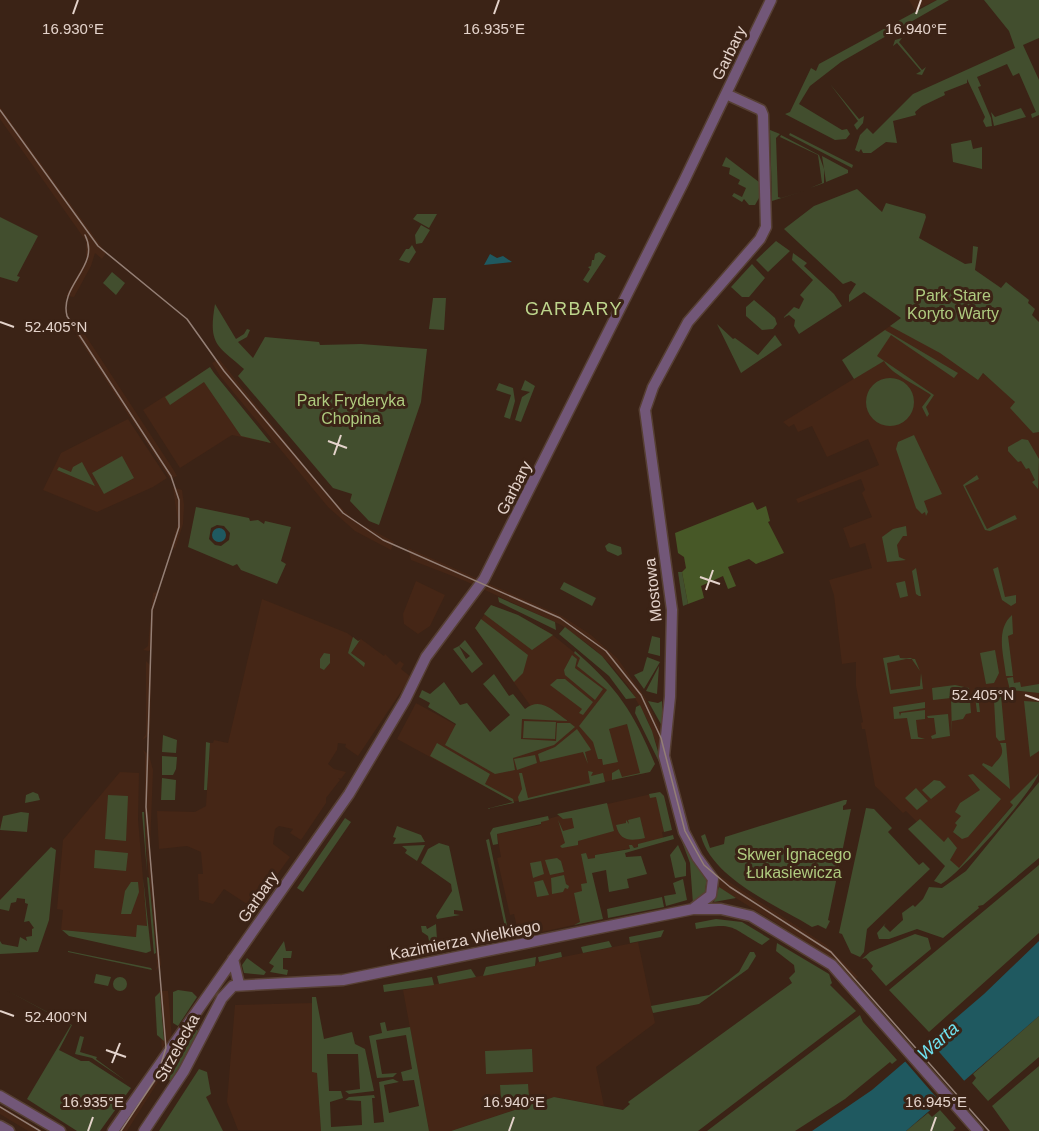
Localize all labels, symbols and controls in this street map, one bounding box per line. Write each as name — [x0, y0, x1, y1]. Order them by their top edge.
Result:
text: 16.930°E — [42, 20, 104, 37]
text: 16.935°E — [463, 20, 525, 37]
text: 16.940°E — [885, 20, 947, 37]
street label: Garbary — [709, 23, 749, 83]
park label: Park Stare Koryto Warty — [907, 287, 999, 322]
district label: GARBARY — [525, 299, 623, 319]
text: 52.405°N — [25, 318, 87, 335]
park label: Park Fryderyka Chopina — [297, 392, 405, 427]
street label: Garbary — [493, 458, 535, 518]
street label: Mostowa — [641, 557, 665, 623]
text: 52.405°N — [952, 686, 1014, 703]
park label: Skwer Ignacego Łukasiewicza — [737, 846, 851, 881]
street label: Garbary — [234, 868, 282, 926]
street label: Kazimierza Wielkiego — [388, 917, 542, 963]
text: 52.400°N — [25, 1008, 87, 1025]
street label: Strzelecka — [151, 1011, 203, 1085]
water label: Warta — [913, 1018, 963, 1064]
text: 16.935°E — [62, 1093, 124, 1110]
text: 16.940°E — [483, 1093, 545, 1110]
text: 16.945°E — [905, 1093, 967, 1110]

